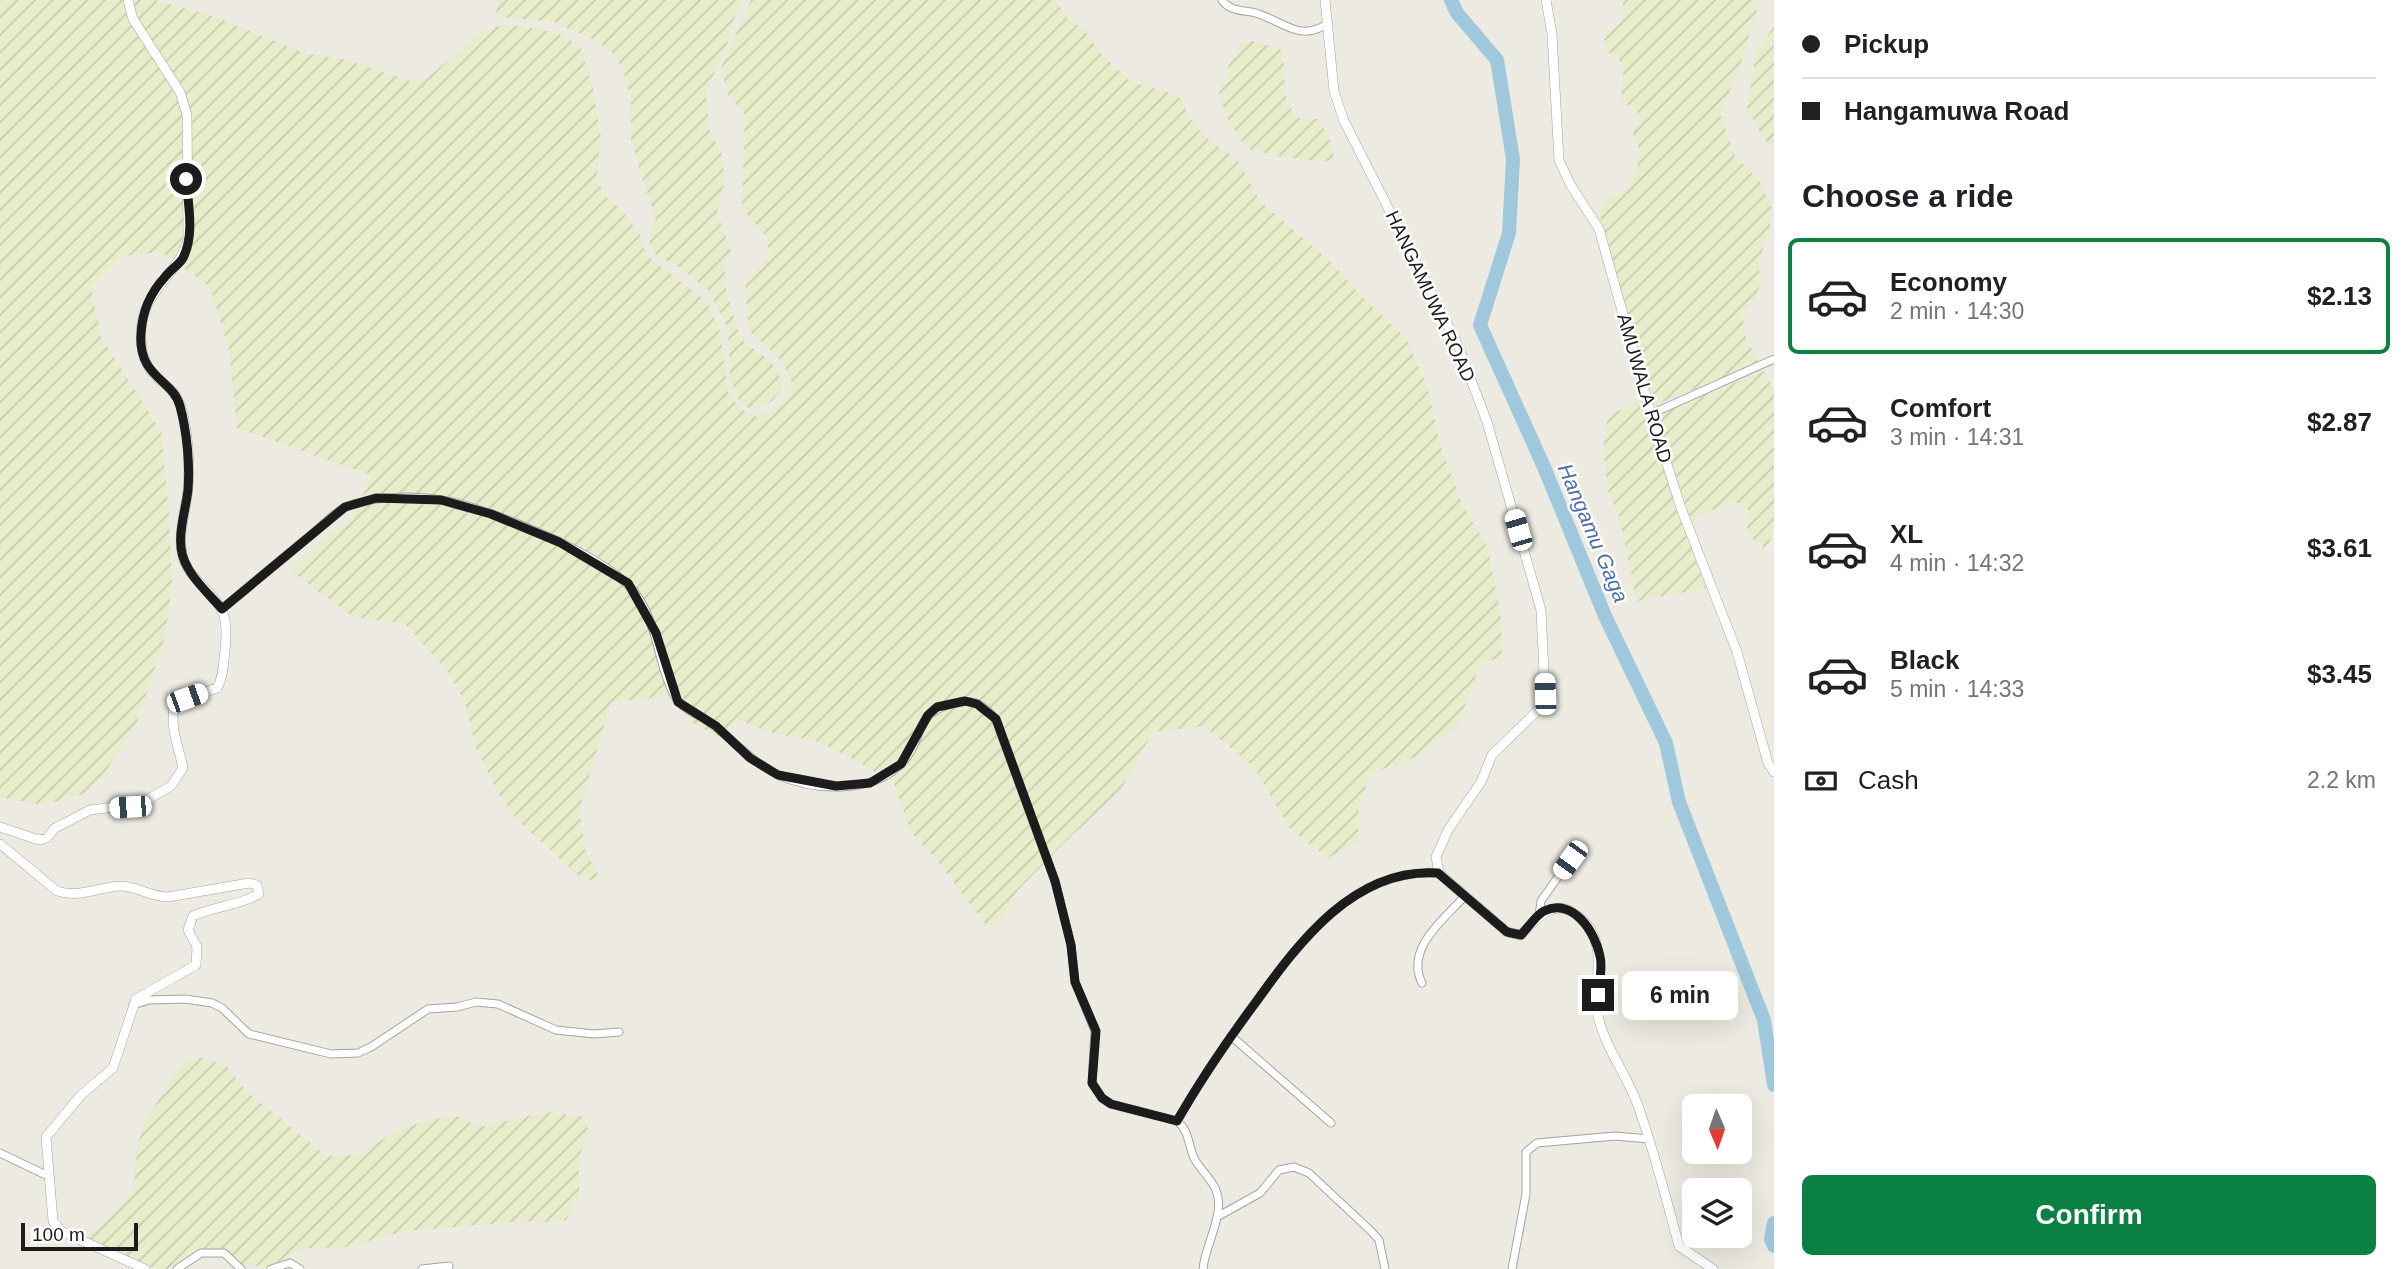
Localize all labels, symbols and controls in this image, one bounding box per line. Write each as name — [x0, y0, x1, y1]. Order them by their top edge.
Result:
text: Pickup — [1844, 29, 1929, 59]
text: Hangamuwa Road — [1844, 96, 2069, 126]
route start — [170, 163, 202, 195]
text: Choose a ride — [1802, 178, 2014, 214]
street label: HANGAMUWA ROAD — [1382, 207, 1479, 385]
icon: car — [1806, 265, 1869, 328]
text: Economy — [1890, 267, 2007, 297]
text: $2.13 — [2307, 281, 2372, 311]
text: 2 min · 14:30 — [1890, 298, 2024, 324]
street label: AMUWALA ROAD — [1613, 311, 1676, 465]
icon: car — [1806, 391, 1869, 454]
text: Comfort — [1890, 393, 1991, 423]
text: $2.87 — [2307, 407, 2372, 437]
text: 3 min · 14:31 — [1890, 424, 2024, 450]
water label: Hangamu Gaga — [1554, 460, 1633, 606]
car — [1503, 507, 1534, 553]
icon: car — [1806, 517, 1869, 580]
text: XL — [1890, 519, 1923, 549]
text: $3.61 — [2307, 533, 2372, 563]
text: 4 min · 14:32 — [1890, 550, 2024, 576]
icon: car — [1806, 643, 1869, 706]
text: Black — [1890, 645, 1959, 675]
text: $3.45 — [2307, 659, 2372, 689]
car — [1534, 673, 1557, 715]
text: 5 min · 14:33 — [1890, 676, 2024, 702]
car — [164, 681, 211, 715]
icon: cash — [1802, 762, 1840, 800]
text: Cash — [1858, 765, 1919, 795]
text: 2.2 km — [2307, 767, 2376, 793]
car — [109, 795, 152, 819]
car — [1550, 837, 1591, 883]
callout: 6 min — [1622, 970, 1738, 1020]
route end — [1582, 979, 1614, 1011]
text: 6 min — [1650, 982, 1710, 1008]
north arrow — [1682, 1094, 1752, 1164]
map controls — [1682, 1094, 1752, 1248]
button: Confirm — [1802, 1175, 2376, 1255]
button: layers — [1682, 1178, 1752, 1248]
scale bar — [21, 1220, 138, 1252]
text: 100 m — [32, 1224, 85, 1245]

